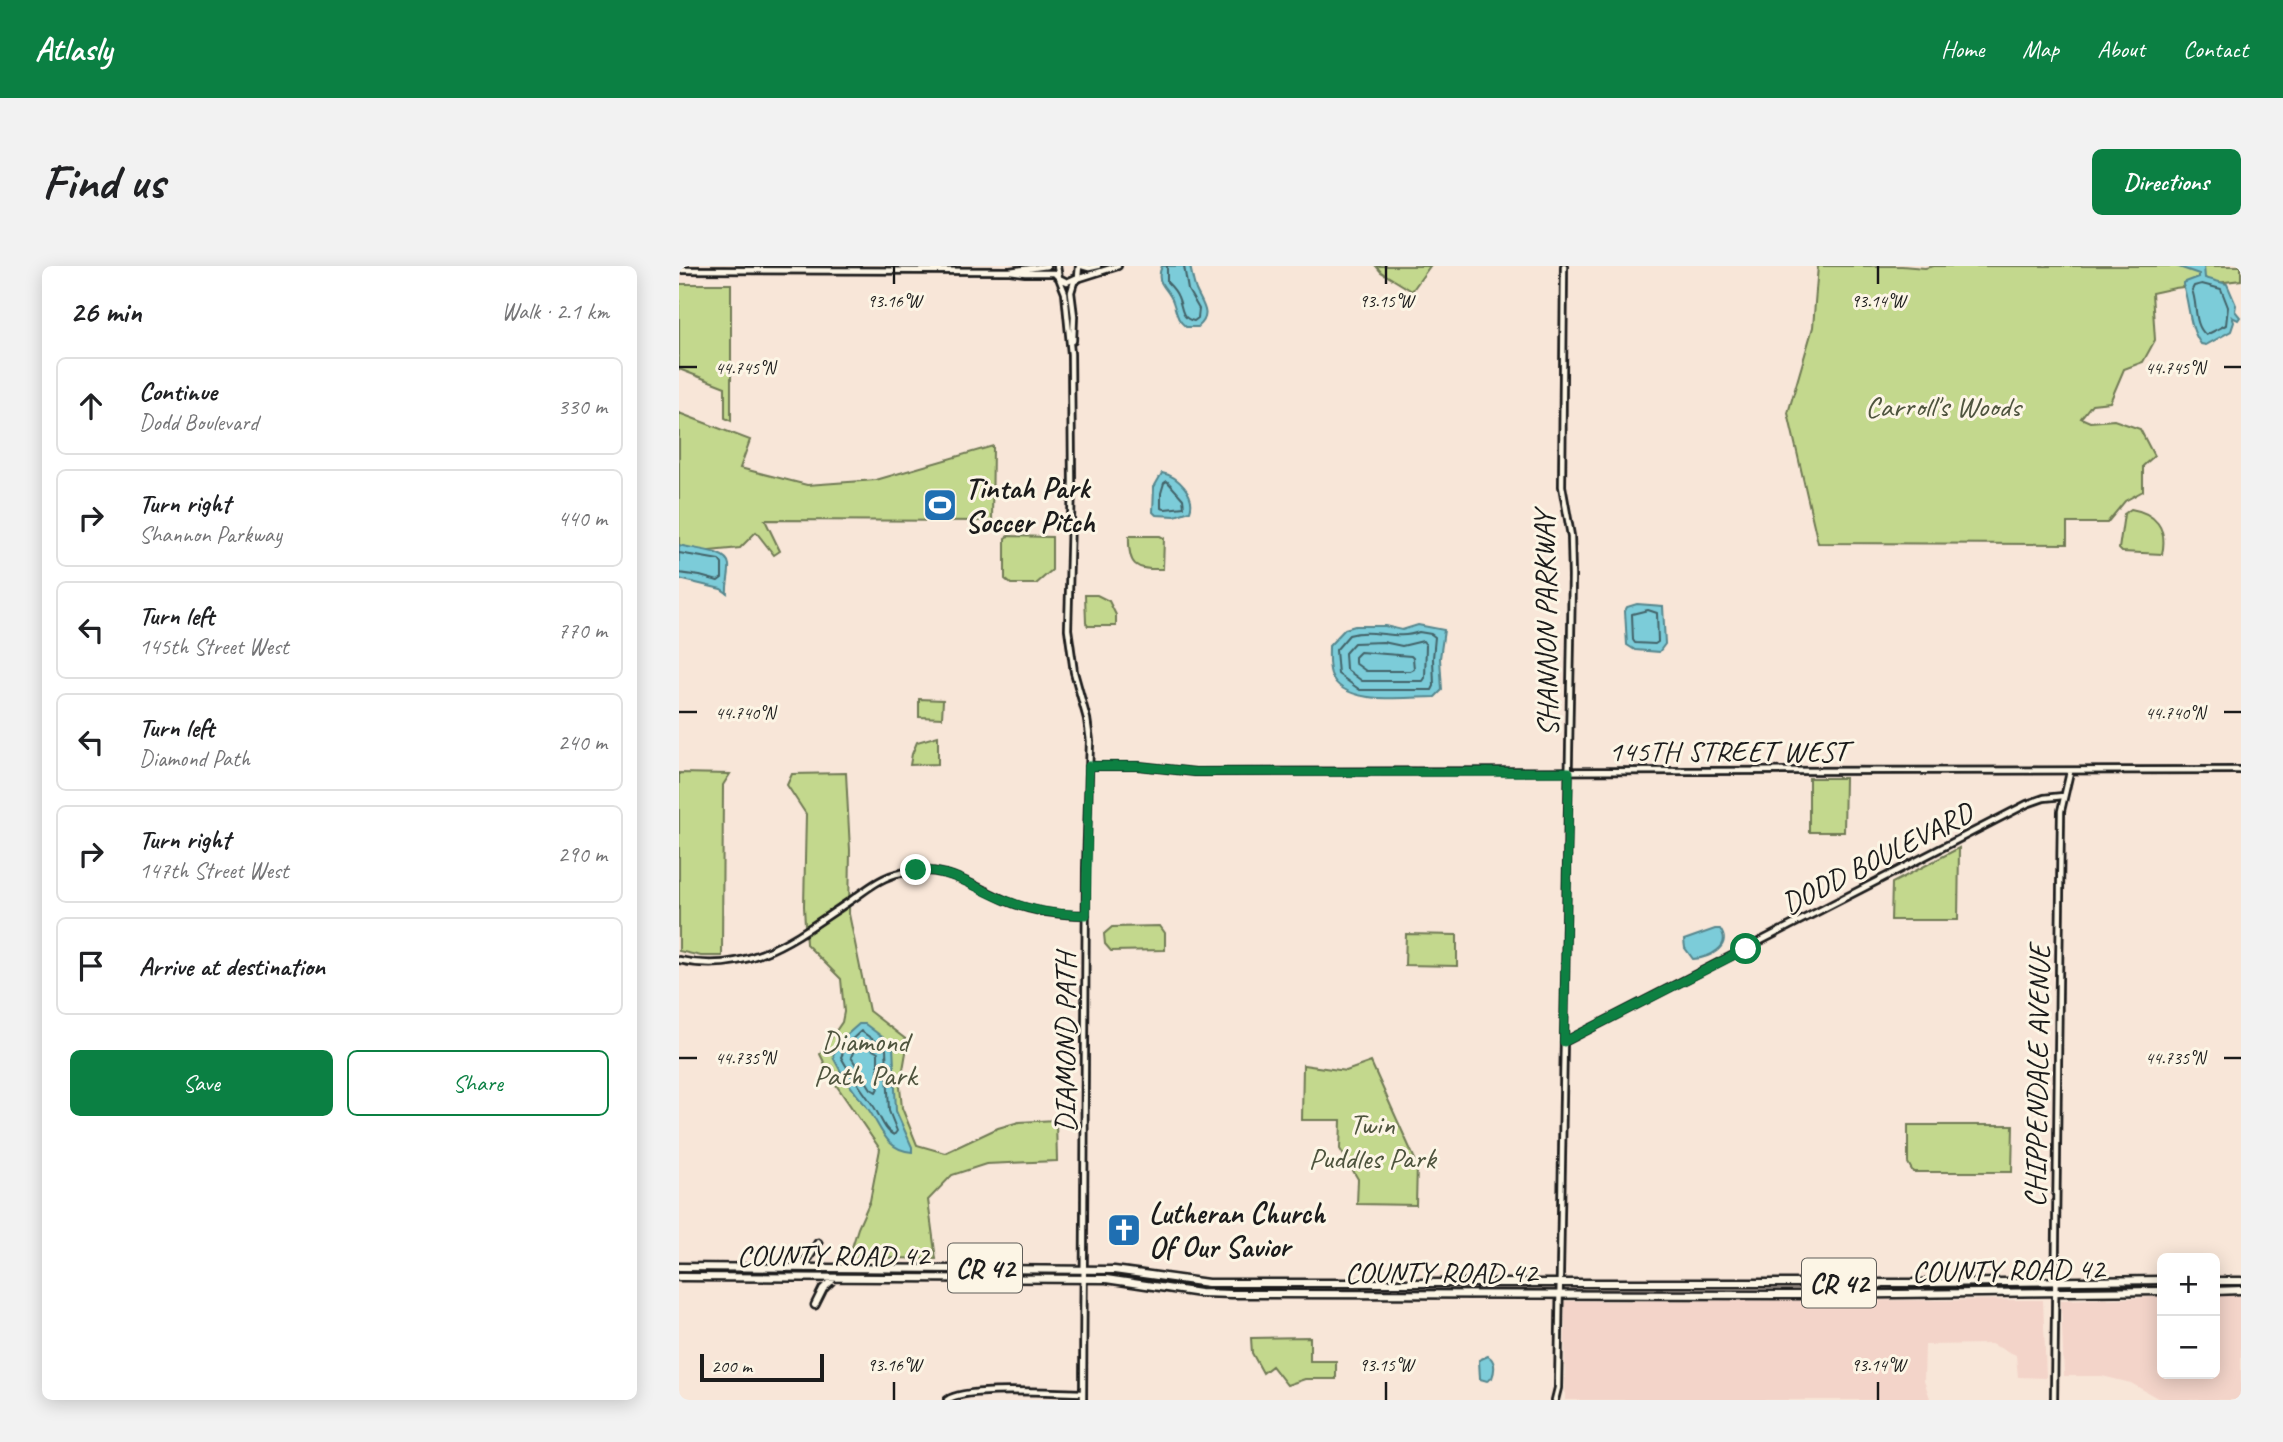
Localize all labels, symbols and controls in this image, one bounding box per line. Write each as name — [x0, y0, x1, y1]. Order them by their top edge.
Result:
text: Atlasly — [35, 28, 112, 70]
text: Home — [1941, 34, 1984, 64]
text: Map — [2022, 34, 2059, 64]
text: About — [2097, 34, 2145, 64]
text: Contact — [2183, 34, 2248, 64]
button: Directions — [2092, 149, 2241, 215]
text: Find us — [42, 151, 164, 213]
text: 93.16°W — [867, 290, 924, 312]
text: 93.15°W — [1359, 290, 1416, 312]
text: 93.14°W — [1851, 290, 1908, 312]
text: 26 min — [70, 293, 142, 331]
text: Walk · 2.1 km — [501, 297, 609, 326]
text: 44.745°N — [715, 357, 778, 379]
text: 44.745°N — [2145, 357, 2208, 379]
text: Continue — [139, 375, 217, 408]
icon: ahead — [72, 387, 110, 425]
park label: Carroll's Woods — [1865, 387, 2023, 425]
text: 330 m — [558, 392, 607, 421]
text: Dodd Boulevard — [139, 408, 258, 437]
place label: Tintah Park Soccer Pitch — [965, 469, 1096, 541]
sports icon: Tintah Park Soccer Pitch — [921, 486, 959, 524]
text: Turn right — [139, 487, 230, 520]
icon: right — [72, 499, 110, 537]
text: 440 m — [558, 504, 607, 533]
street label: SHANNON PARKWAY — [1525, 505, 1567, 737]
text: Shannon Parkway — [139, 520, 282, 549]
text: Turn left — [139, 599, 214, 632]
icon: left — [72, 611, 110, 649]
text: 770 m — [558, 616, 607, 645]
text: 145th Street West — [139, 632, 288, 661]
text: 44.740°N — [715, 702, 778, 724]
text: 44.740°N — [2145, 702, 2208, 724]
text: Turn left — [139, 711, 214, 744]
icon: left — [72, 723, 110, 761]
text: 240 m — [558, 728, 607, 757]
street label: 145TH STREET WEST — [1609, 732, 1855, 770]
text: Diamond Path — [139, 744, 250, 773]
street label: DODD BOULEVARD — [1775, 792, 1981, 922]
text: Turn right — [139, 823, 230, 856]
icon: right — [72, 835, 110, 873]
text: 290 m — [558, 840, 607, 869]
route end — [900, 854, 931, 885]
text: 147th Street West — [139, 856, 288, 885]
route start — [1730, 933, 1761, 964]
street label: CHIPPENDALE AVENUE — [2016, 941, 2058, 1208]
icon: arrive — [72, 947, 110, 985]
street label: DIAMOND PATH — [1046, 948, 1084, 1133]
text: Arrive at destination — [139, 950, 325, 983]
park label: Diamond Path Park — [814, 1022, 918, 1094]
text: 44.735°N — [715, 1047, 778, 1069]
text: 44.735°N — [2145, 1047, 2208, 1069]
button: Save — [70, 1050, 333, 1116]
button: Share — [347, 1050, 609, 1116]
park label: Twin Puddles Park — [1309, 1105, 1437, 1177]
place label: Lutheran Church Of Our Savior — [1149, 1194, 1326, 1266]
church icon: Lutheran Church Of Our Savior — [1105, 1211, 1143, 1249]
street label: COUNTY ROAD 42 — [737, 1236, 932, 1274]
road number: CR 42 — [948, 1244, 1022, 1292]
street label: COUNTY ROAD 42 — [1911, 1249, 2107, 1291]
street label: COUNTY ROAD 42 — [1345, 1253, 1540, 1291]
map controls — [2157, 1253, 2220, 1379]
button: + — [2157, 1253, 2220, 1316]
road number: CR 42 — [1802, 1258, 1876, 1308]
button: − — [2157, 1316, 2220, 1379]
scale bar — [700, 1351, 824, 1383]
text: 200 m — [711, 1354, 752, 1378]
text: 93.16°W — [867, 1354, 924, 1376]
text: 93.15°W — [1359, 1354, 1416, 1376]
text: 93.14°W — [1851, 1354, 1908, 1376]

